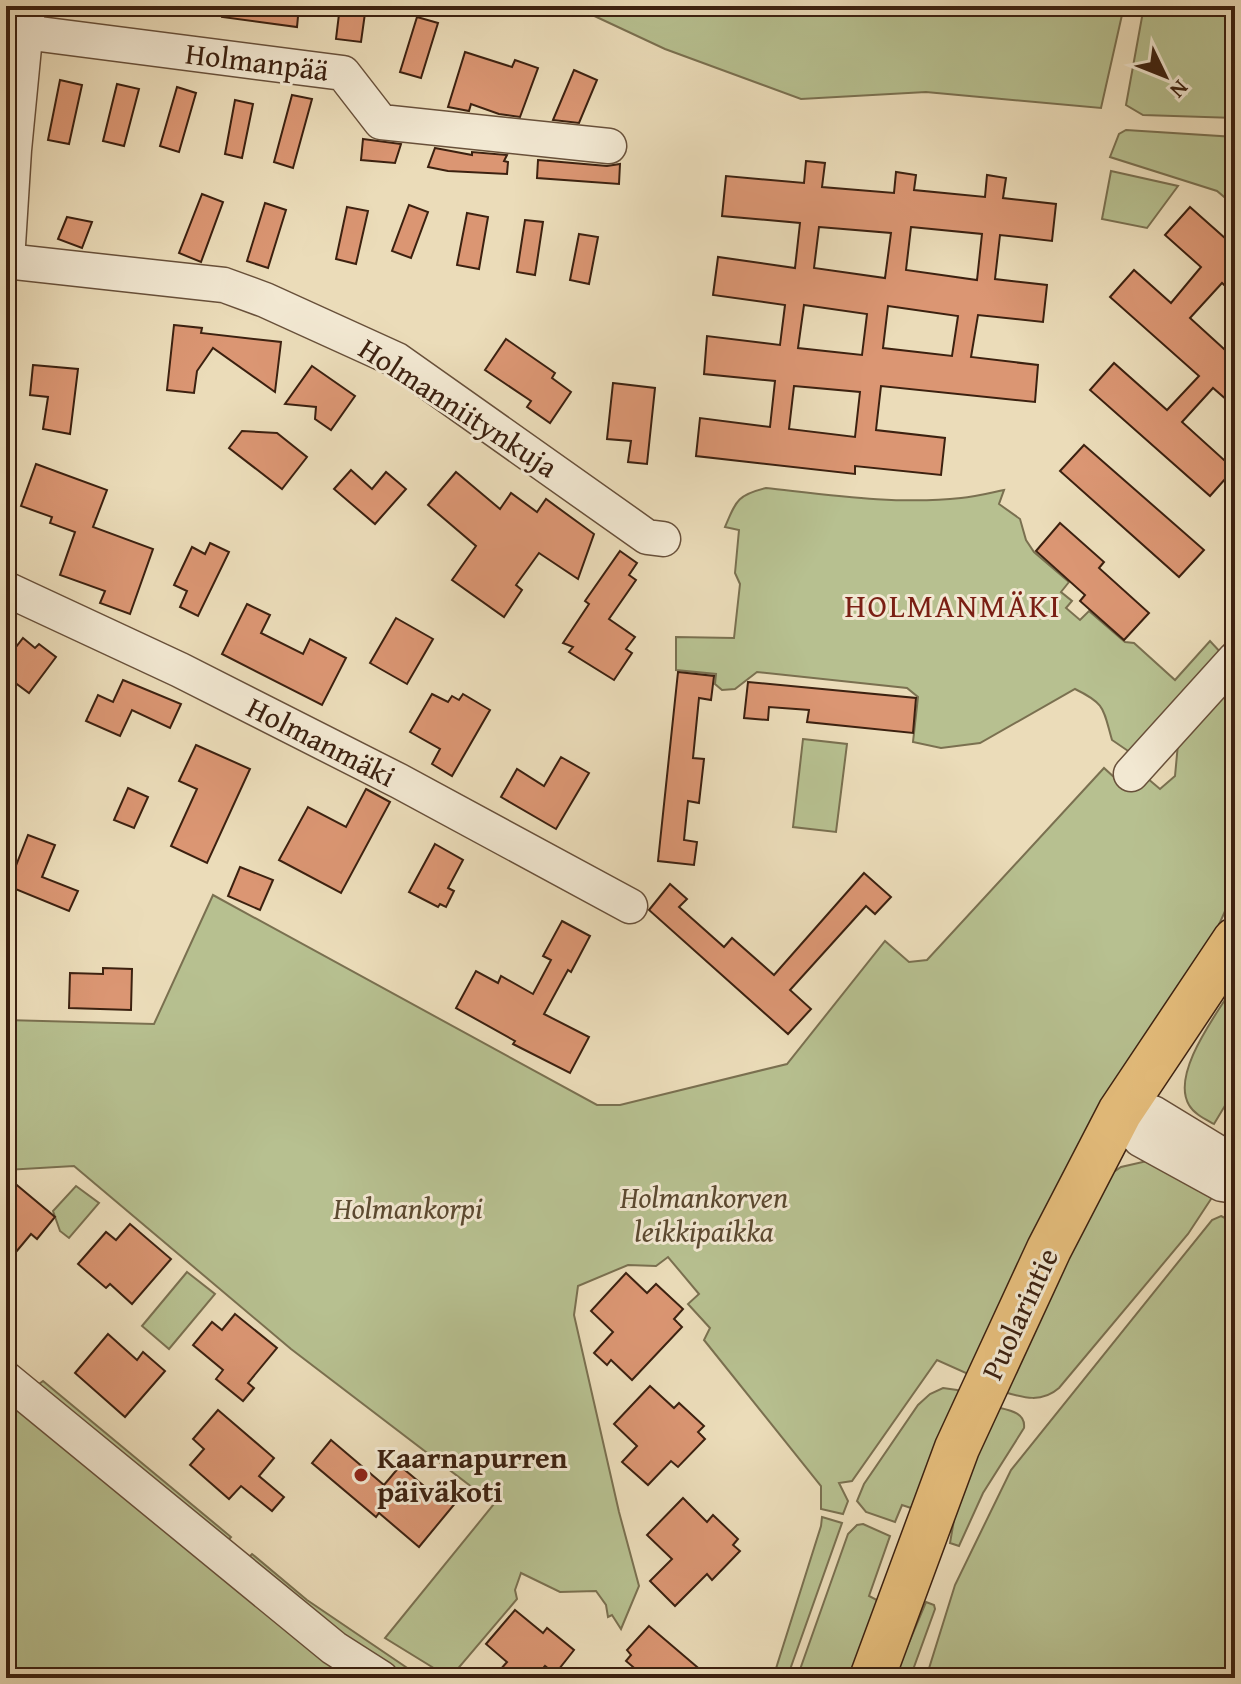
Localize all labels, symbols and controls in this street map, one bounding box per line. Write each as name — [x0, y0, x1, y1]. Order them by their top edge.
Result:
street label: Holmanpää — [183, 30, 331, 92]
north arrow — [1125, 36, 1205, 116]
text: N — [1163, 73, 1196, 106]
street label: Holmanniitynkuja — [351, 326, 567, 488]
district label: HOLMANMÄKI — [844, 582, 1062, 629]
street label: Holmanmäki — [240, 685, 403, 797]
park label: Holmankorven leikkipaikka — [619, 1175, 788, 1253]
park label: Holmankorpi — [332, 1186, 483, 1230]
street label: Puolarintie — [969, 1240, 1069, 1387]
place label: Kaarnapurren päiväkoti — [377, 1435, 568, 1513]
marker: Kaarnapurren päiväkoti — [352, 1466, 370, 1484]

